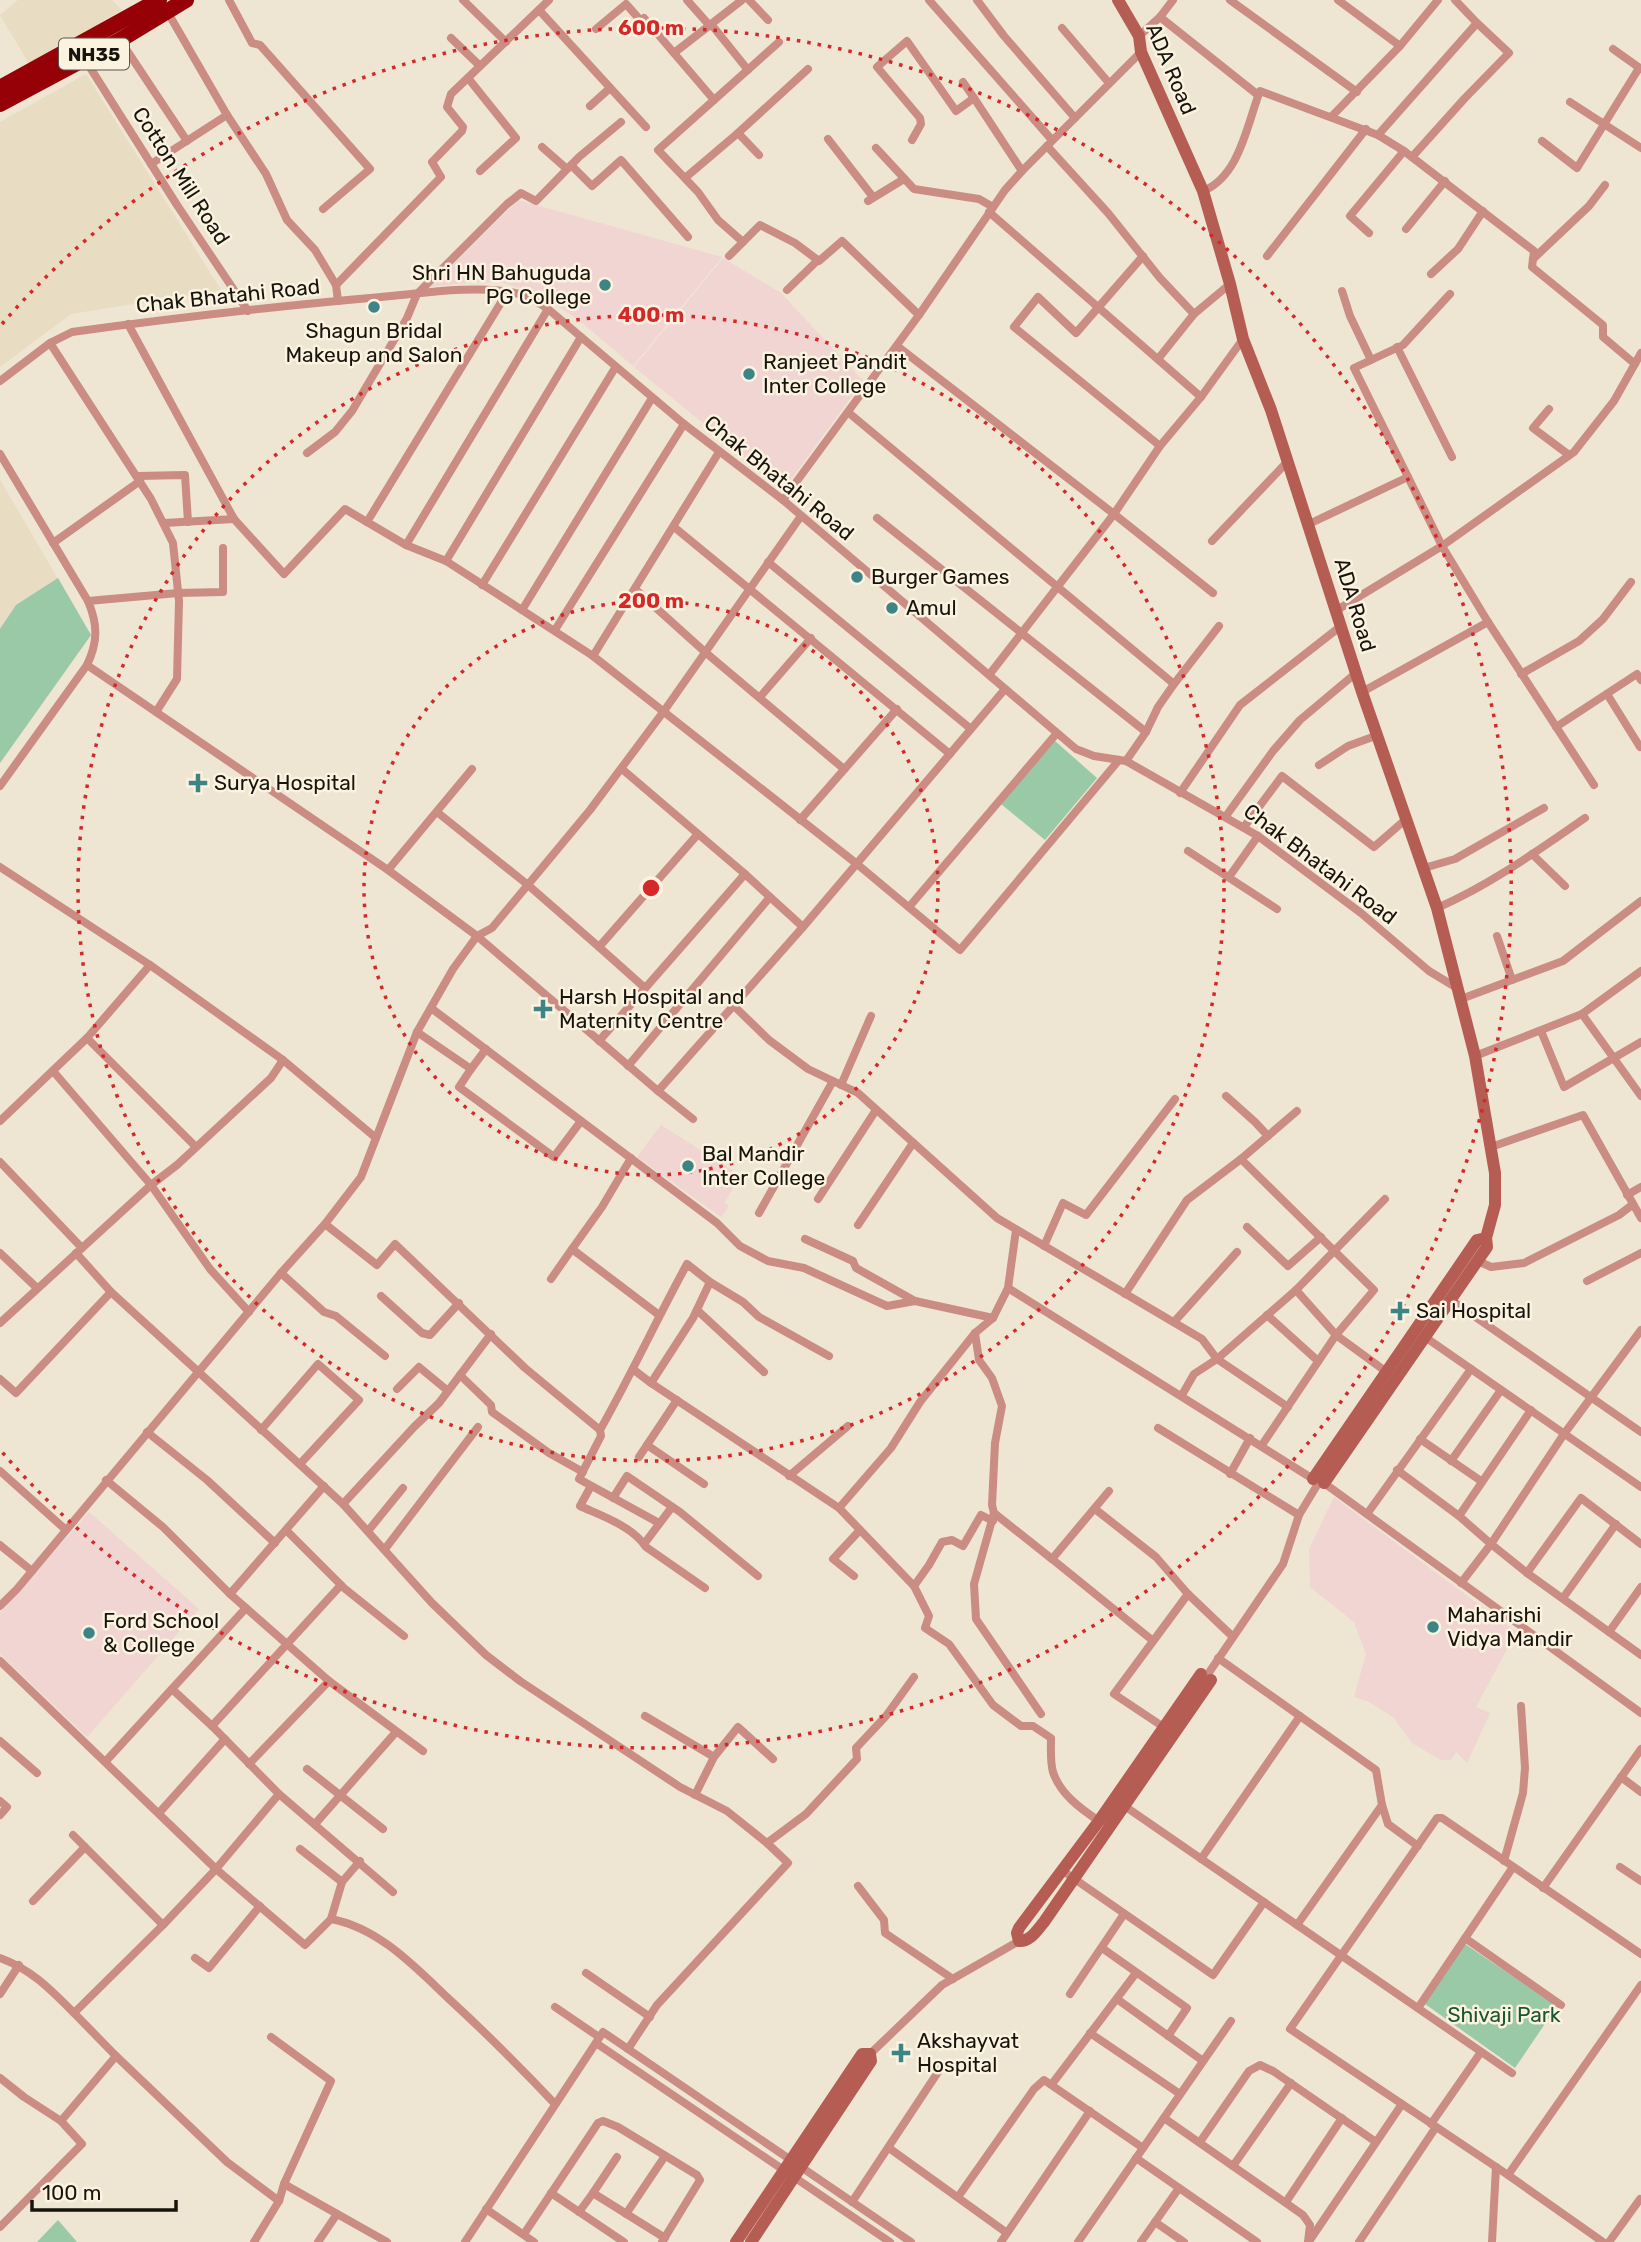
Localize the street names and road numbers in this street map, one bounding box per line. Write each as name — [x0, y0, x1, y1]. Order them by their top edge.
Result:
street label: ADA Road — [1141, 19, 1202, 118]
road number: NH35 — [59, 38, 129, 70]
street label: Cotton Mill Road — [128, 102, 235, 249]
street label: Chak Bhatahi Road — [135, 273, 321, 318]
street label: Chak Bhatahi Road — [700, 410, 859, 546]
street label: ADA Road — [1329, 555, 1382, 655]
street label: Chak Bhatahi Road — [1239, 798, 1402, 929]

